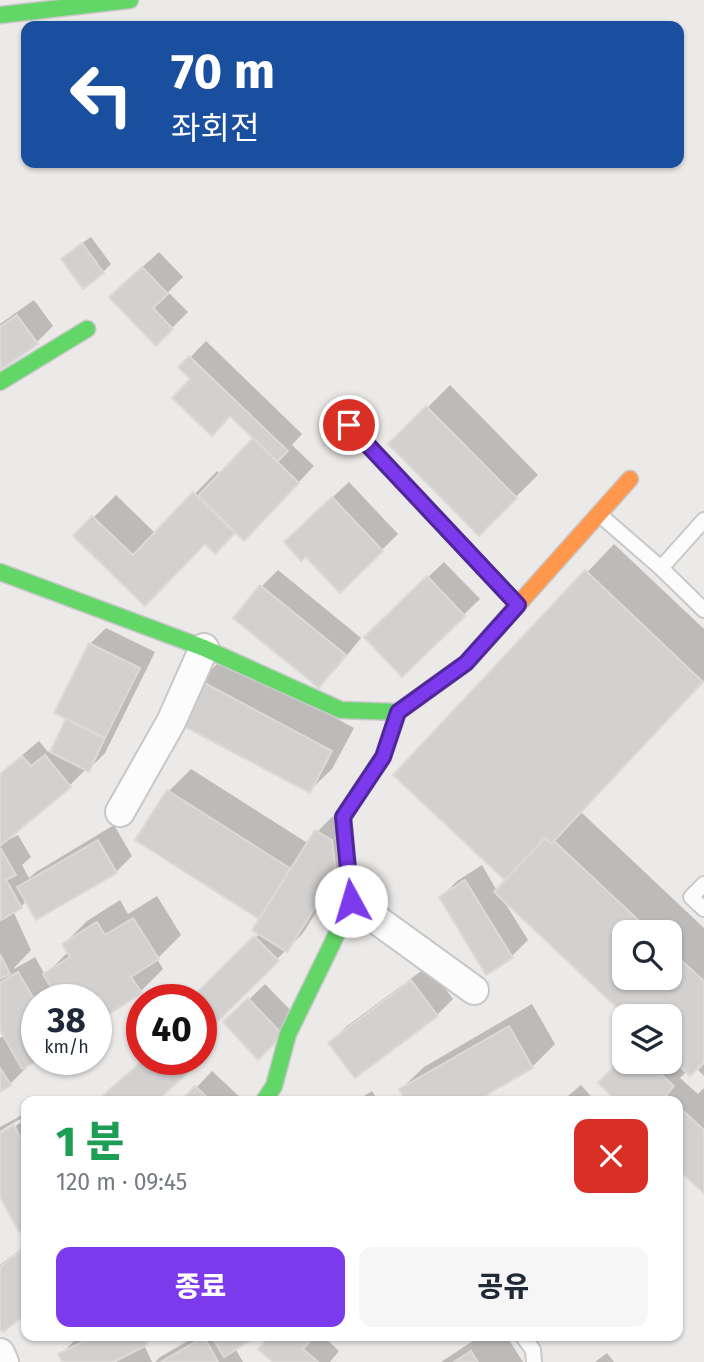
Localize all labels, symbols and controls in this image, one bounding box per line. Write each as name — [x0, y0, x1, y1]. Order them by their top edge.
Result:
text: 70 m — [171, 42, 275, 101]
icon: left — [56, 49, 147, 140]
text: 좌회전 — [171, 109, 259, 147]
pin — [319, 395, 379, 455]
icon: arrive — [330, 406, 368, 444]
position arrow — [314, 864, 388, 938]
map controls — [612, 920, 682, 1074]
button: search — [612, 920, 682, 990]
speed limit sign: 40 — [126, 984, 217, 1075]
text: 38 — [47, 999, 86, 1041]
button: layers — [612, 1004, 682, 1074]
text: km/h — [44, 1036, 89, 1058]
text: 1 분 — [56, 1117, 124, 1167]
button: close — [574, 1119, 648, 1193]
text: 120 m · 09:45 — [56, 1168, 187, 1196]
button: 종료 — [56, 1247, 345, 1327]
button: 공유 — [359, 1247, 648, 1327]

